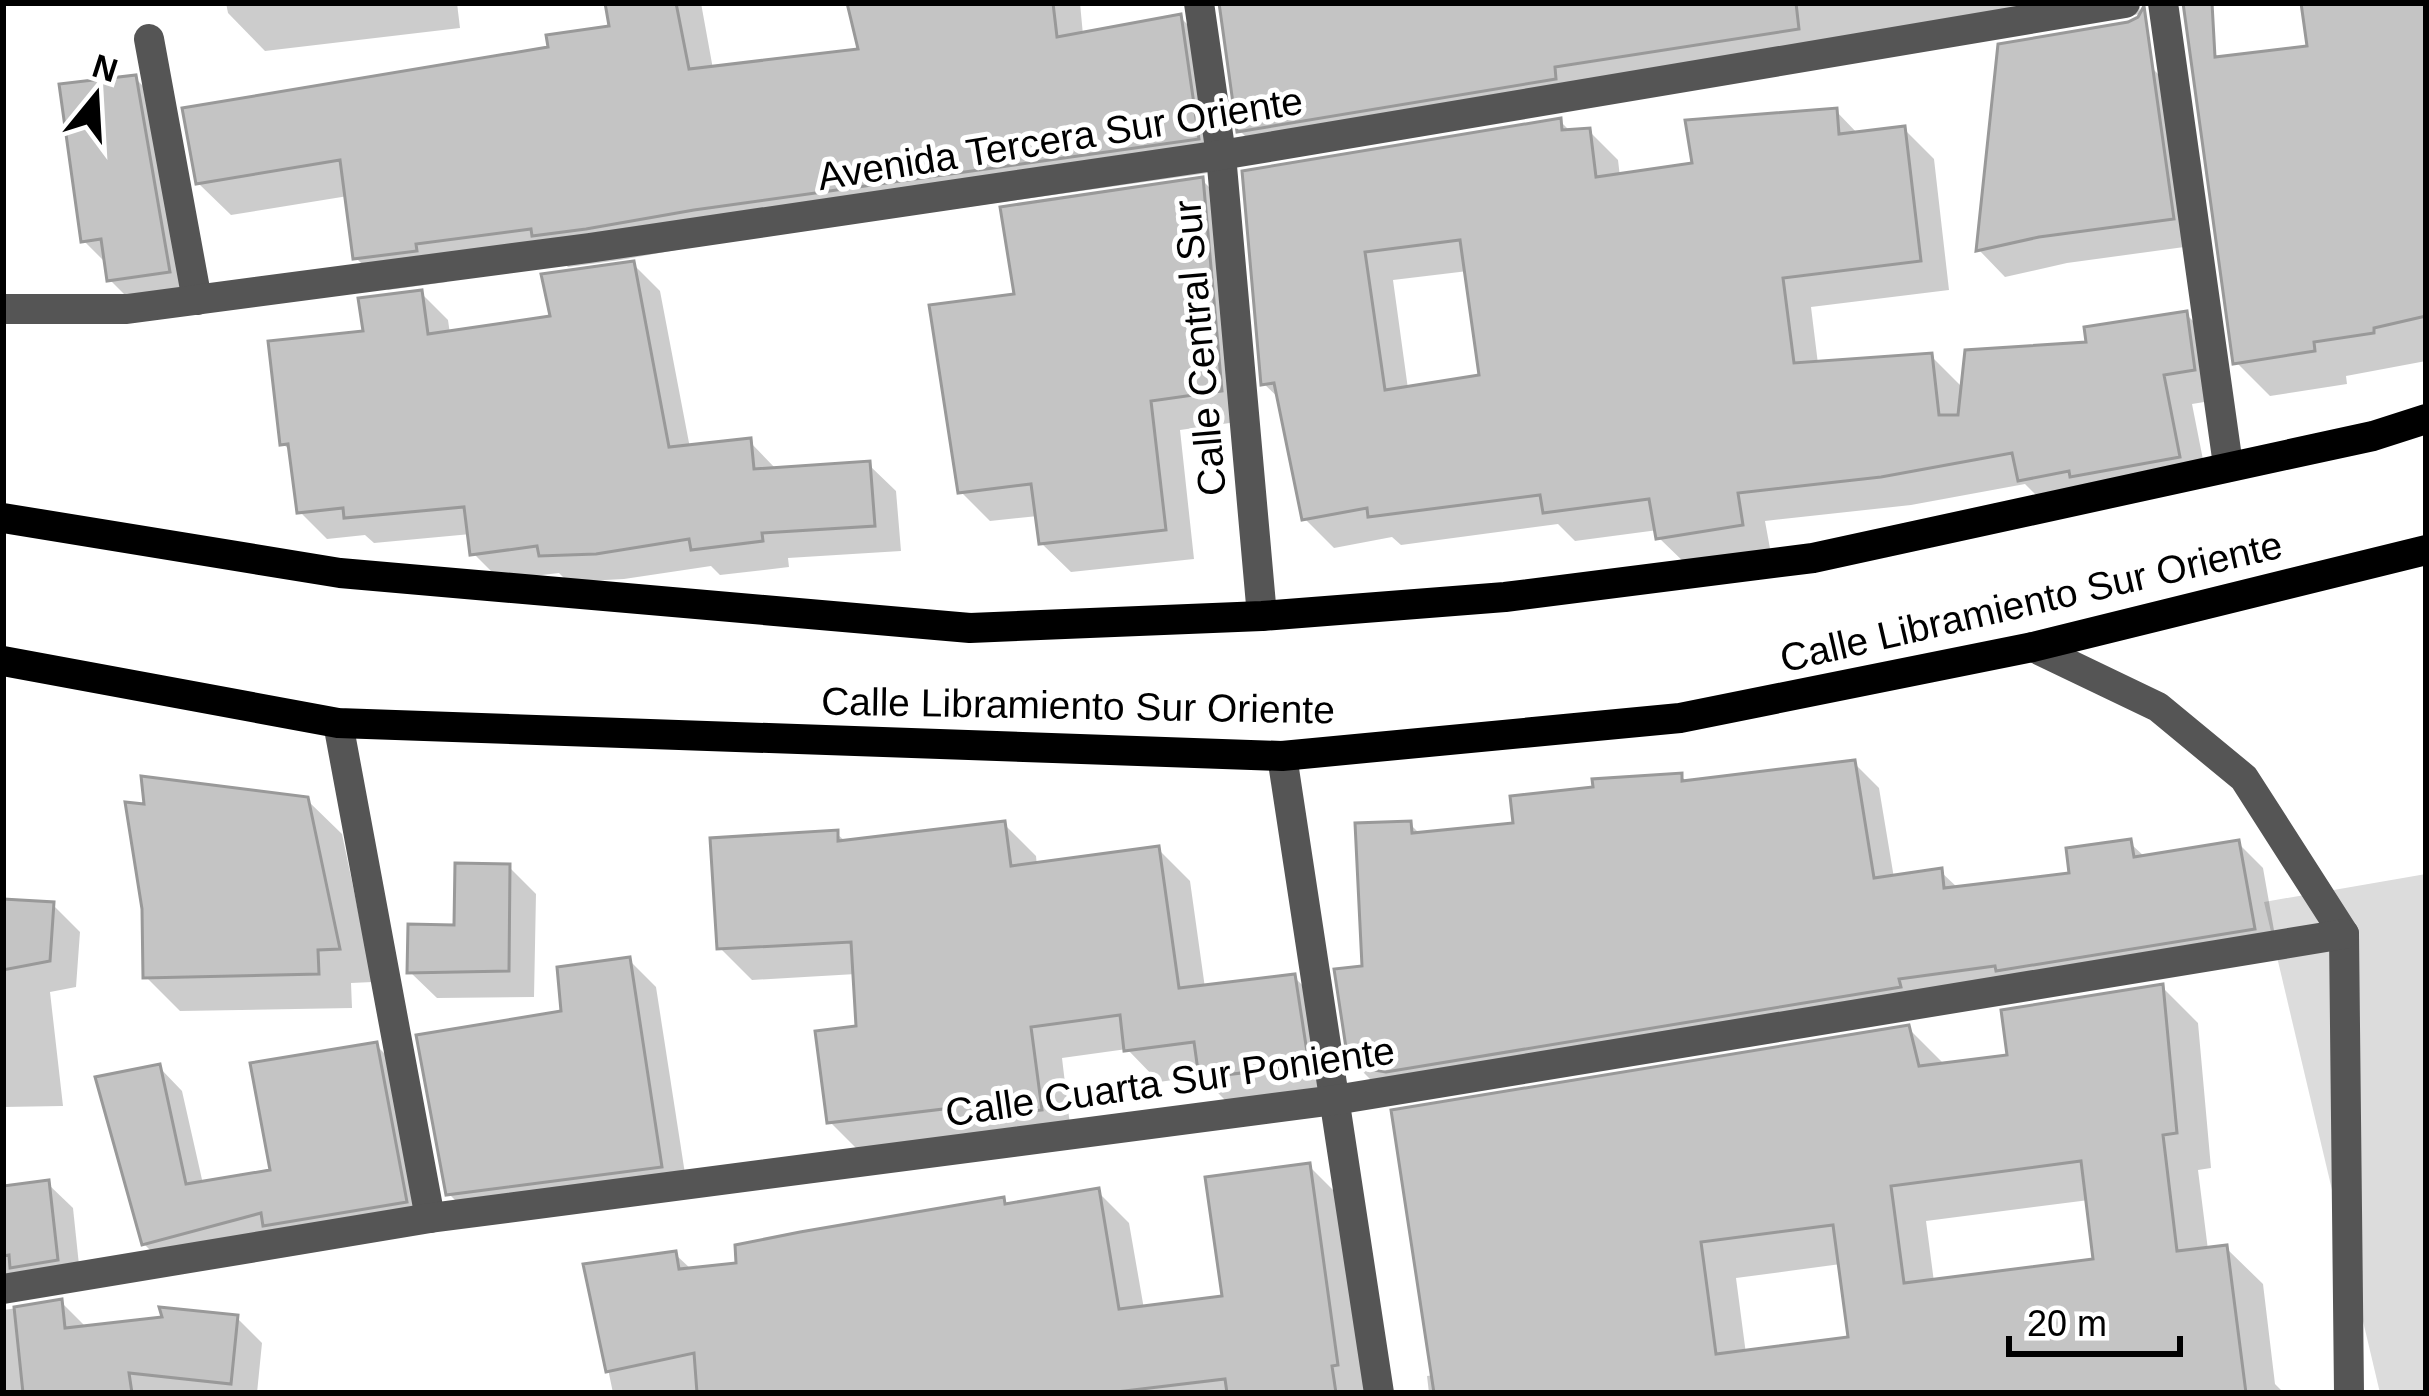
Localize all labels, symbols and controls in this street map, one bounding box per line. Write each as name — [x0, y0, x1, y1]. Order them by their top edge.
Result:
north arrow — [36, 36, 156, 156]
text: N — [88, 47, 122, 89]
street label: Avenida Tercera Sur Oriente — [814, 79, 1306, 198]
street label: Calle Central Sur — [1165, 198, 1234, 498]
street label: Calle Libramiento Sur Oriente — [1776, 523, 2286, 680]
street label: Calle Libramiento Sur Oriente — [821, 680, 1335, 731]
street label: Calle Cuarta Sur Poniente — [943, 1029, 1397, 1134]
scale bar — [2009, 1282, 2180, 1356]
text: 20 m — [2027, 1303, 2107, 1344]

